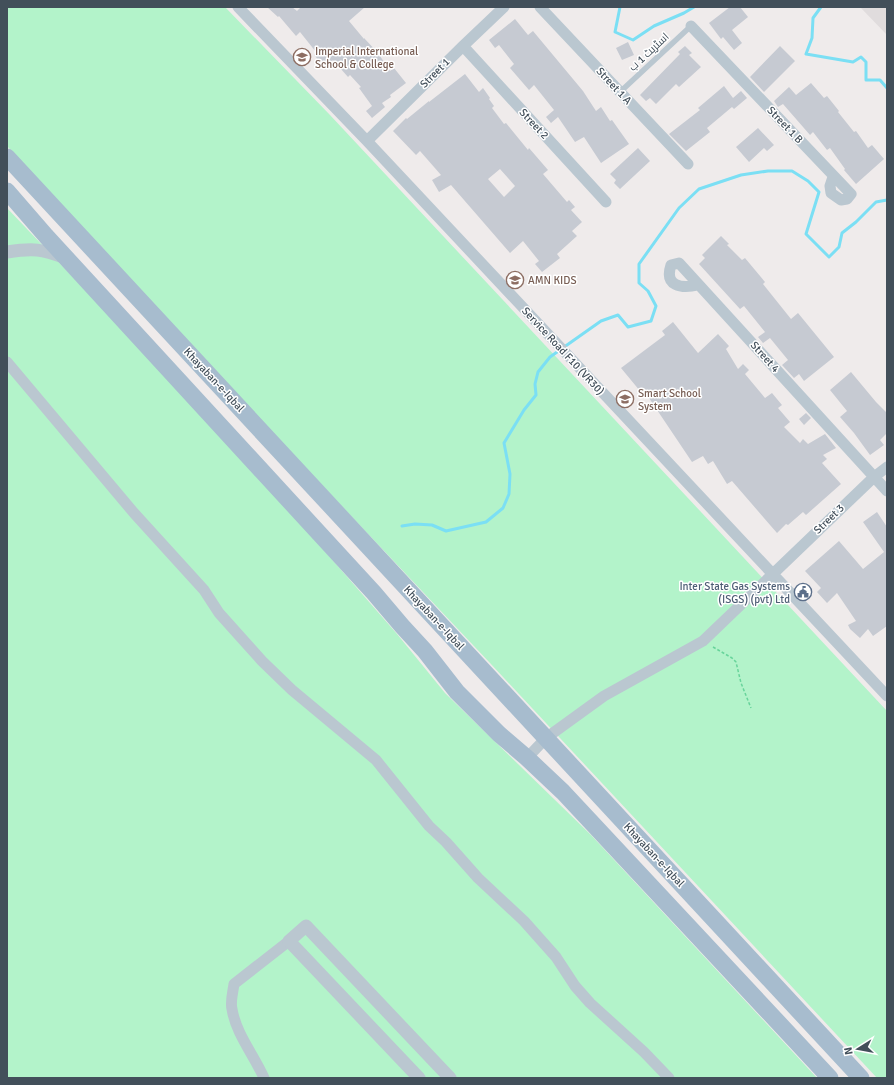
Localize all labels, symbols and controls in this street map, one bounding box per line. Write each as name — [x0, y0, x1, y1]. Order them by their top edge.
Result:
street label: اسٹریٹ 1 ب — [626, 30, 672, 74]
place label: Imperial International School & College — [315, 45, 418, 71]
school or university icon: Imperial International School & College — [292, 47, 312, 67]
street label: Street 1 — [417, 55, 453, 91]
street label: Street 1 A — [594, 65, 635, 108]
street label: Street 1 B — [764, 104, 806, 146]
street label: Street 2 — [517, 106, 551, 142]
school or university icon: AMN KIDS — [505, 270, 525, 290]
place label: AMN KIDS — [528, 274, 577, 287]
street label: Service Road F10 (VR30) — [519, 305, 607, 397]
street label: Street 4 — [748, 339, 782, 375]
street label: Khayaban-e-Iqbal — [181, 345, 247, 415]
place label: Smart School System — [638, 387, 701, 413]
school or university icon: Smart School System — [615, 389, 635, 409]
street label: Street 3 — [811, 501, 847, 537]
place label: Inter State Gas Systems (ISGS) (pvt) Ltd — [679, 580, 790, 606]
public building icon: Inter State Gas Systems (ISGS) (pvt) Ltd — [793, 582, 813, 602]
street label: Khayaban-e-Iqbal — [401, 583, 467, 653]
street label: Khayaban-e-Iqbal — [621, 820, 687, 890]
north arrow — [838, 1029, 878, 1069]
text: N — [842, 1046, 856, 1056]

